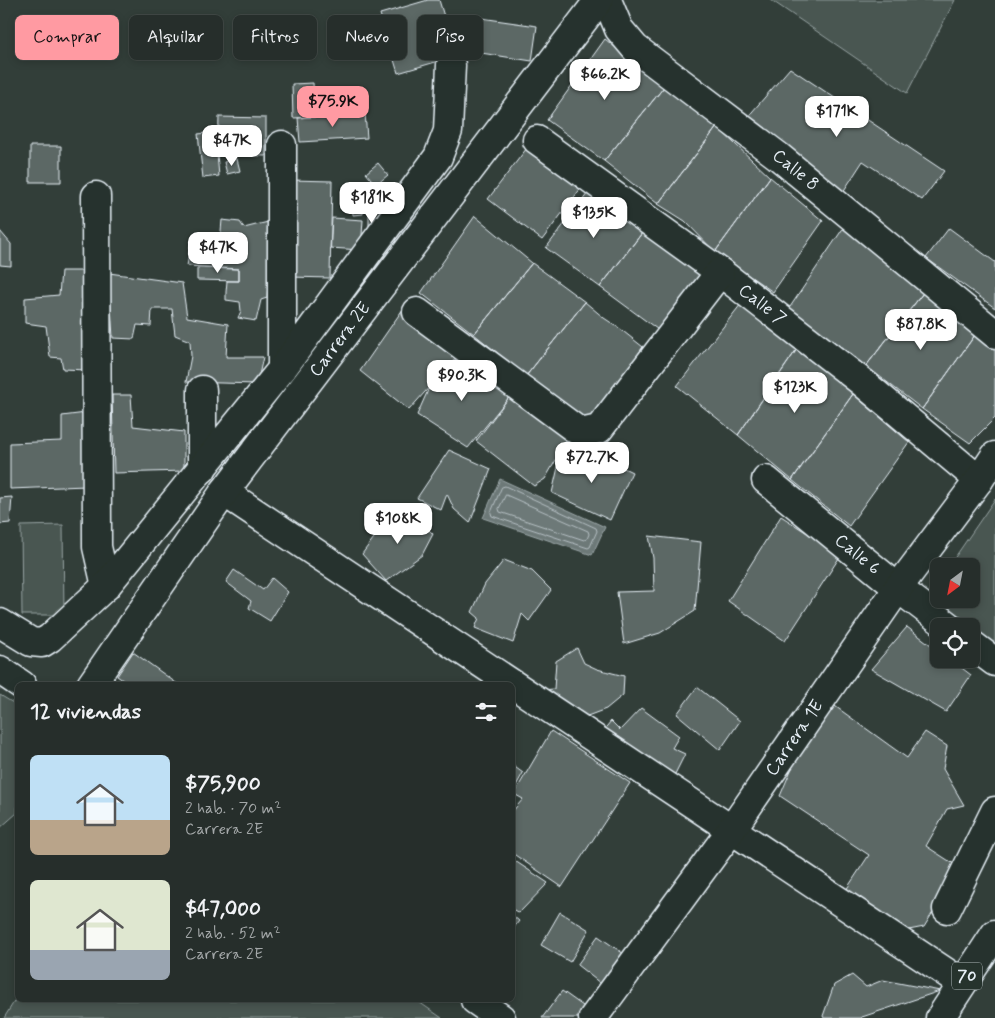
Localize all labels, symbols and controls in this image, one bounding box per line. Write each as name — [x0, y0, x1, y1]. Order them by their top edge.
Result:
chip: Comprar — [15, 15, 119, 60]
chip: Alquilar — [129, 15, 223, 60]
chip: Filtros — [233, 15, 317, 60]
chip: Nuevo — [327, 15, 407, 60]
chip: Piso — [417, 15, 483, 60]
pin: $66.2K — [564, 58, 646, 101]
text: $66.2K — [581, 64, 629, 85]
pin: $75.9K — [292, 86, 374, 128]
text: $75.9K — [308, 91, 358, 112]
pin: $171K — [802, 96, 872, 138]
text: $171K — [816, 101, 858, 122]
pin: $47K — [202, 124, 262, 167]
text: $47K — [213, 130, 251, 151]
street label: Calle 8 — [767, 144, 824, 197]
pin: $181K — [337, 182, 407, 224]
text: $181K — [351, 187, 393, 208]
pin: $135K — [559, 196, 629, 239]
text: $135K — [572, 202, 616, 223]
pin: $47K — [188, 232, 248, 274]
text: $47K — [199, 237, 237, 258]
street label: Calle 7 — [733, 278, 791, 331]
street label: Carrera 2E — [304, 297, 376, 382]
pin: $87.8K — [880, 308, 962, 351]
text: $87.8K — [896, 314, 946, 335]
pin: $90.3K — [421, 360, 503, 402]
text: $90.3K — [438, 365, 486, 386]
pin: $123K — [760, 372, 830, 414]
text: $123K — [774, 377, 816, 398]
pin: $72.7K — [551, 442, 633, 484]
text: $72.7K — [566, 447, 618, 468]
pin: $108K — [363, 502, 433, 545]
text: $108K — [375, 508, 421, 529]
street label: Calle 6 — [829, 529, 885, 581]
north arrow — [930, 558, 980, 608]
map controls — [930, 558, 980, 668]
button: locate — [930, 618, 980, 668]
street label: Carrera 1E — [760, 695, 829, 781]
text: 12 viviendas — [30, 698, 141, 726]
icon: filters — [472, 698, 500, 726]
text: $75,900 — [185, 770, 261, 798]
icon: home — [70, 775, 130, 835]
text: 2 hab. · 70 m² — [185, 798, 281, 819]
text: Carrera 2E — [185, 819, 263, 840]
text: $47,000 — [185, 895, 261, 923]
icon: home — [70, 900, 130, 960]
text: 2 hab. · 52 m² — [185, 923, 281, 944]
text: Carrera 2E — [185, 944, 263, 965]
road number: 70 — [952, 962, 982, 989]

